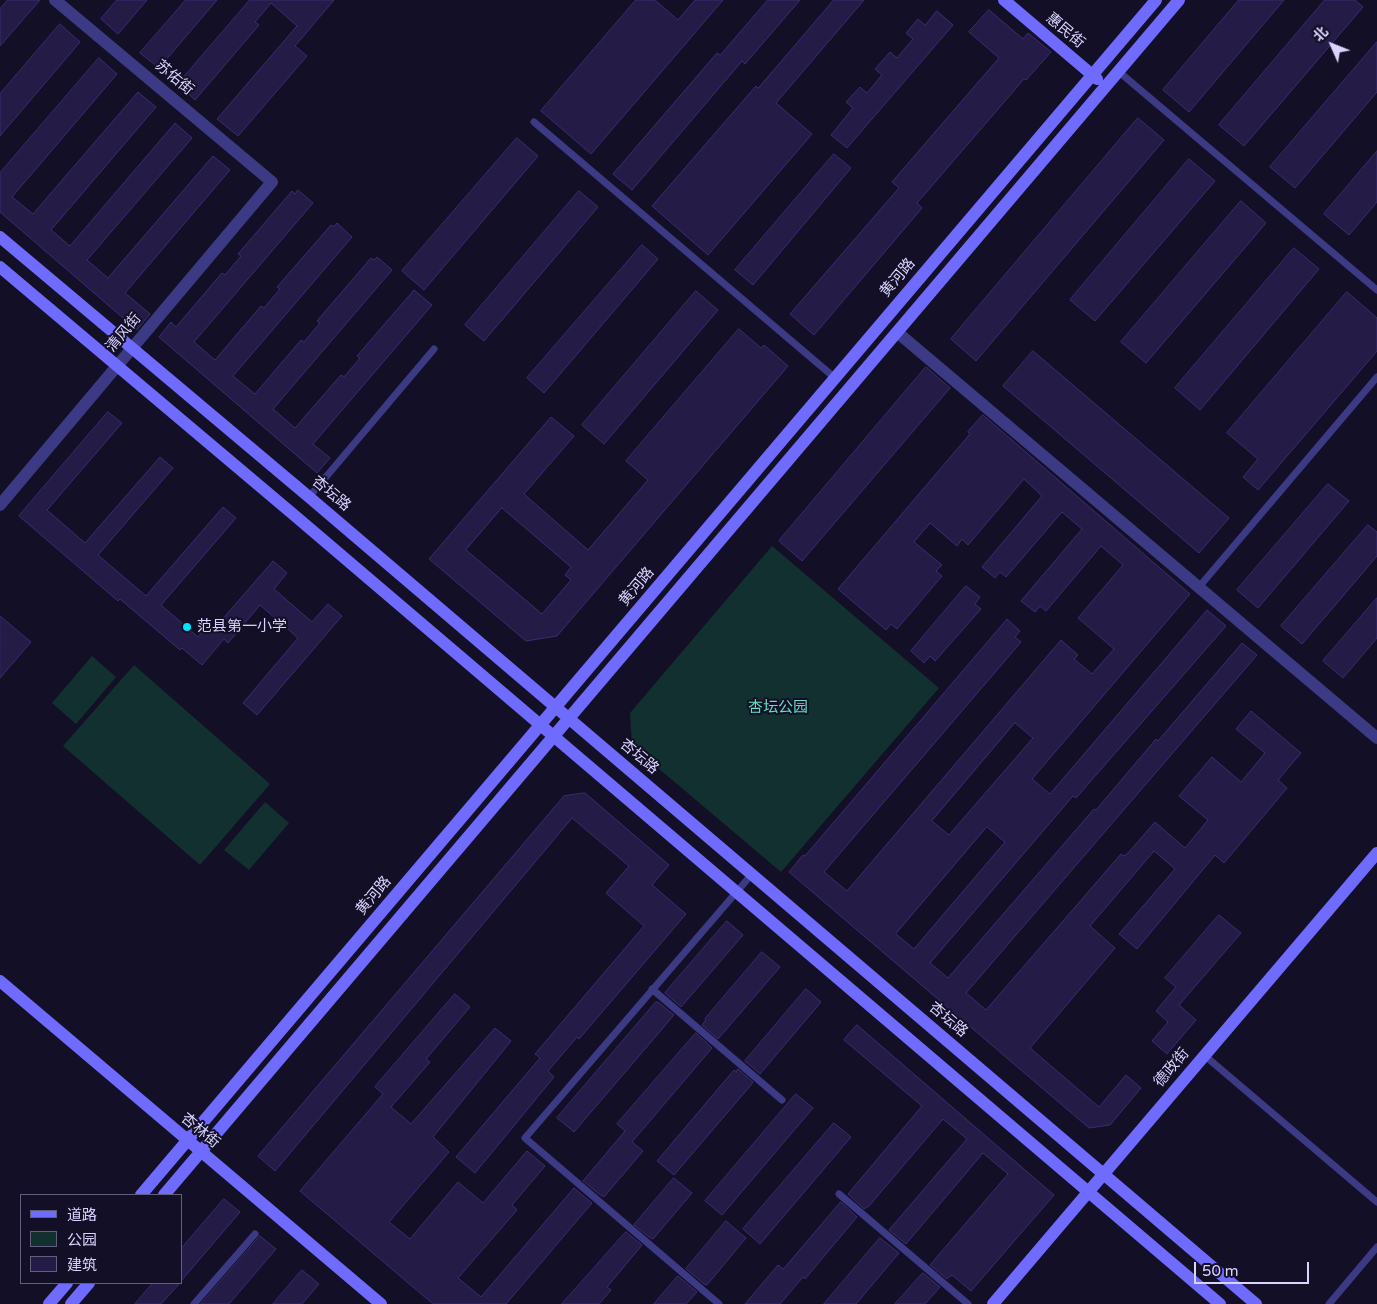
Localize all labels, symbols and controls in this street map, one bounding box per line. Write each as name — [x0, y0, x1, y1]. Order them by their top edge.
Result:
street label: 惠民街 — [1042, 10, 1088, 52]
north arrow — [1307, 20, 1357, 70]
text: 北 — [1310, 23, 1332, 45]
street label: 苏佑街 — [151, 57, 197, 99]
street label: 黄河路 — [877, 255, 919, 301]
street label: 清风街 — [103, 310, 145, 356]
street label: 杏坛路 — [308, 473, 354, 515]
street label: 黄河路 — [616, 564, 658, 610]
place label: 范县第一小学 — [197, 618, 287, 636]
marker: 范县第一小学 — [181, 621, 193, 633]
park label: 杏坛公园 — [748, 699, 808, 717]
street label: 杏坛路 — [616, 736, 662, 778]
street label: 黄河路 — [353, 873, 395, 919]
street label: 杏坛路 — [925, 999, 971, 1041]
street label: 德政街 — [1151, 1045, 1193, 1091]
street label: 杏林街 — [177, 1110, 223, 1152]
legend — [20, 1194, 182, 1284]
text: 道路 — [67, 1206, 97, 1224]
text: 公园 — [67, 1231, 97, 1249]
scale bar — [1197, 1252, 1312, 1284]
text: 建筑 — [67, 1256, 97, 1274]
text: 50 m — [1202, 1262, 1239, 1280]

